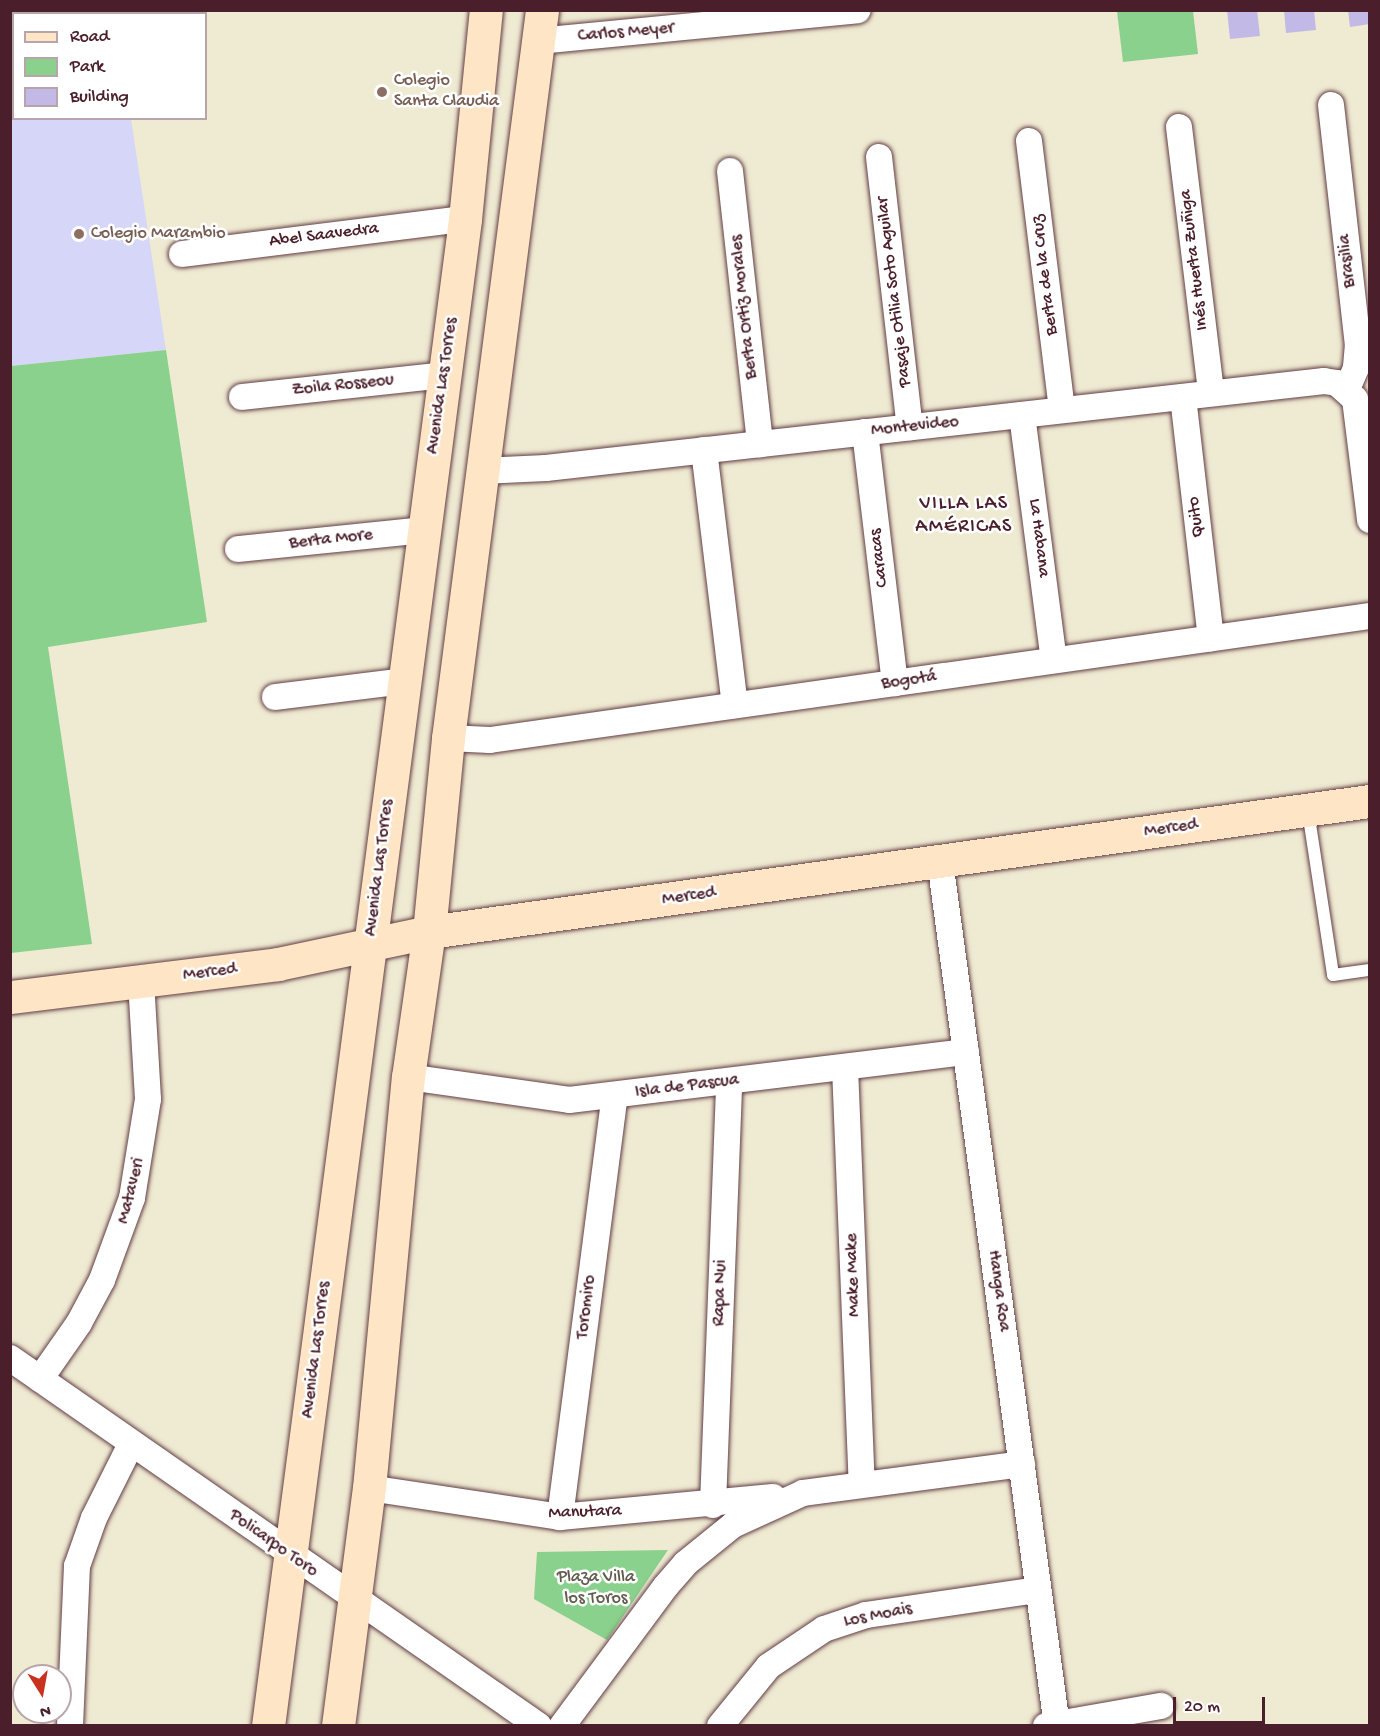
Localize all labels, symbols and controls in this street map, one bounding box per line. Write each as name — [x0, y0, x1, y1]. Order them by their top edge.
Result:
legend — [12, 12, 207, 120]
street label: Carlos Meyer — [577, 18, 675, 48]
text: Road — [70, 27, 109, 48]
text: Park — [70, 57, 104, 78]
place label: Colegio Santa Claudia — [394, 71, 499, 113]
marker: Colegio Santa Claudia — [375, 85, 389, 99]
text: Building — [70, 87, 129, 108]
street label: Inés Huerta Zuñiga — [1176, 188, 1214, 332]
street label: Pasaje Otilia Soto Aguilar — [873, 196, 917, 388]
street label: Berta de la Cruz — [1028, 213, 1064, 337]
street label: Abel Saavedra — [268, 219, 380, 253]
place label: Colegio Marambio — [91, 223, 225, 245]
marker: Colegio Marambio — [72, 227, 86, 241]
street label: Brasilia — [1334, 233, 1362, 289]
street label: Berta Ortiz Morales — [727, 234, 763, 380]
street label: Avenida Las Torres — [423, 316, 463, 456]
street label: Zoila Rosseou — [291, 370, 395, 402]
street label: Montevideo — [870, 412, 960, 442]
district label: VILLA LAS AMÉRICAS — [915, 492, 1013, 539]
street label: Quito — [1184, 495, 1210, 539]
street label: La Habana — [1022, 497, 1054, 579]
street label: Berta More — [288, 525, 374, 555]
street label: Caracas — [866, 527, 894, 589]
street label: Bogotá — [880, 666, 938, 696]
street label: Avenida Las Torres — [361, 798, 399, 938]
street label: Merced — [1143, 815, 1199, 843]
street label: Merced — [661, 883, 717, 911]
street label: Merced — [182, 959, 238, 987]
street label: Isla de Pascua — [634, 1070, 740, 1104]
street label: Mataveri — [113, 1156, 151, 1226]
street label: Make Make — [842, 1233, 866, 1317]
street label: Hanga Roa — [982, 1249, 1014, 1333]
street label: Rapa Nui — [709, 1259, 733, 1327]
street label: Toromiro — [572, 1274, 602, 1340]
street label: Avenida Las Torres — [298, 1280, 336, 1420]
street label: Manutara — [548, 1501, 622, 1525]
street label: Policarpo Toro — [224, 1505, 322, 1583]
park label: Plaza Villa los Toros — [557, 1568, 635, 1610]
street label: Los Moais — [842, 1599, 914, 1633]
north arrow — [12, 1664, 72, 1724]
scale bar — [1176, 1685, 1268, 1723]
text: 20 m — [1184, 1697, 1220, 1718]
text: N — [38, 1700, 52, 1721]

